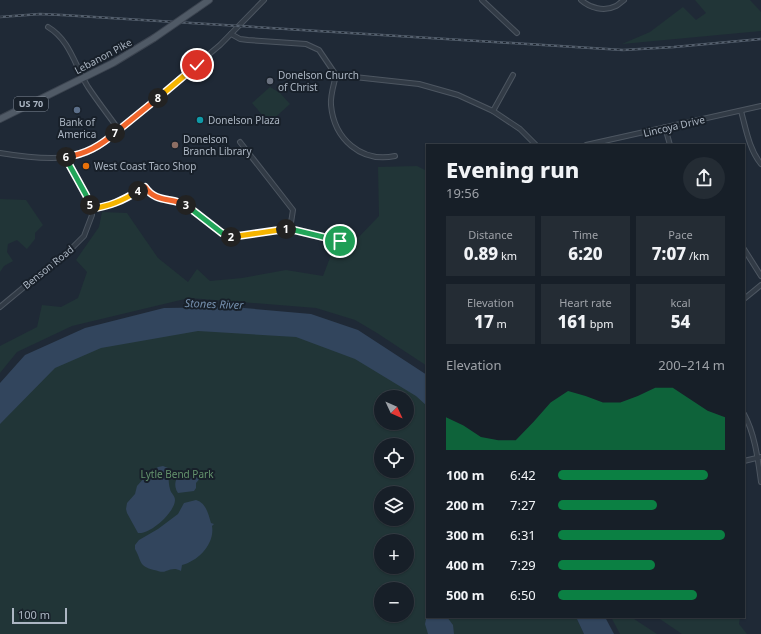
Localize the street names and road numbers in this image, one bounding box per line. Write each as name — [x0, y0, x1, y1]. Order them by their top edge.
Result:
street label: Lebanon Pike — [72, 35, 135, 77]
road number: US 70 — [14, 97, 48, 111]
street label: Lincoya Drive — [642, 112, 706, 140]
street label: Benson Road — [20, 242, 76, 292]

